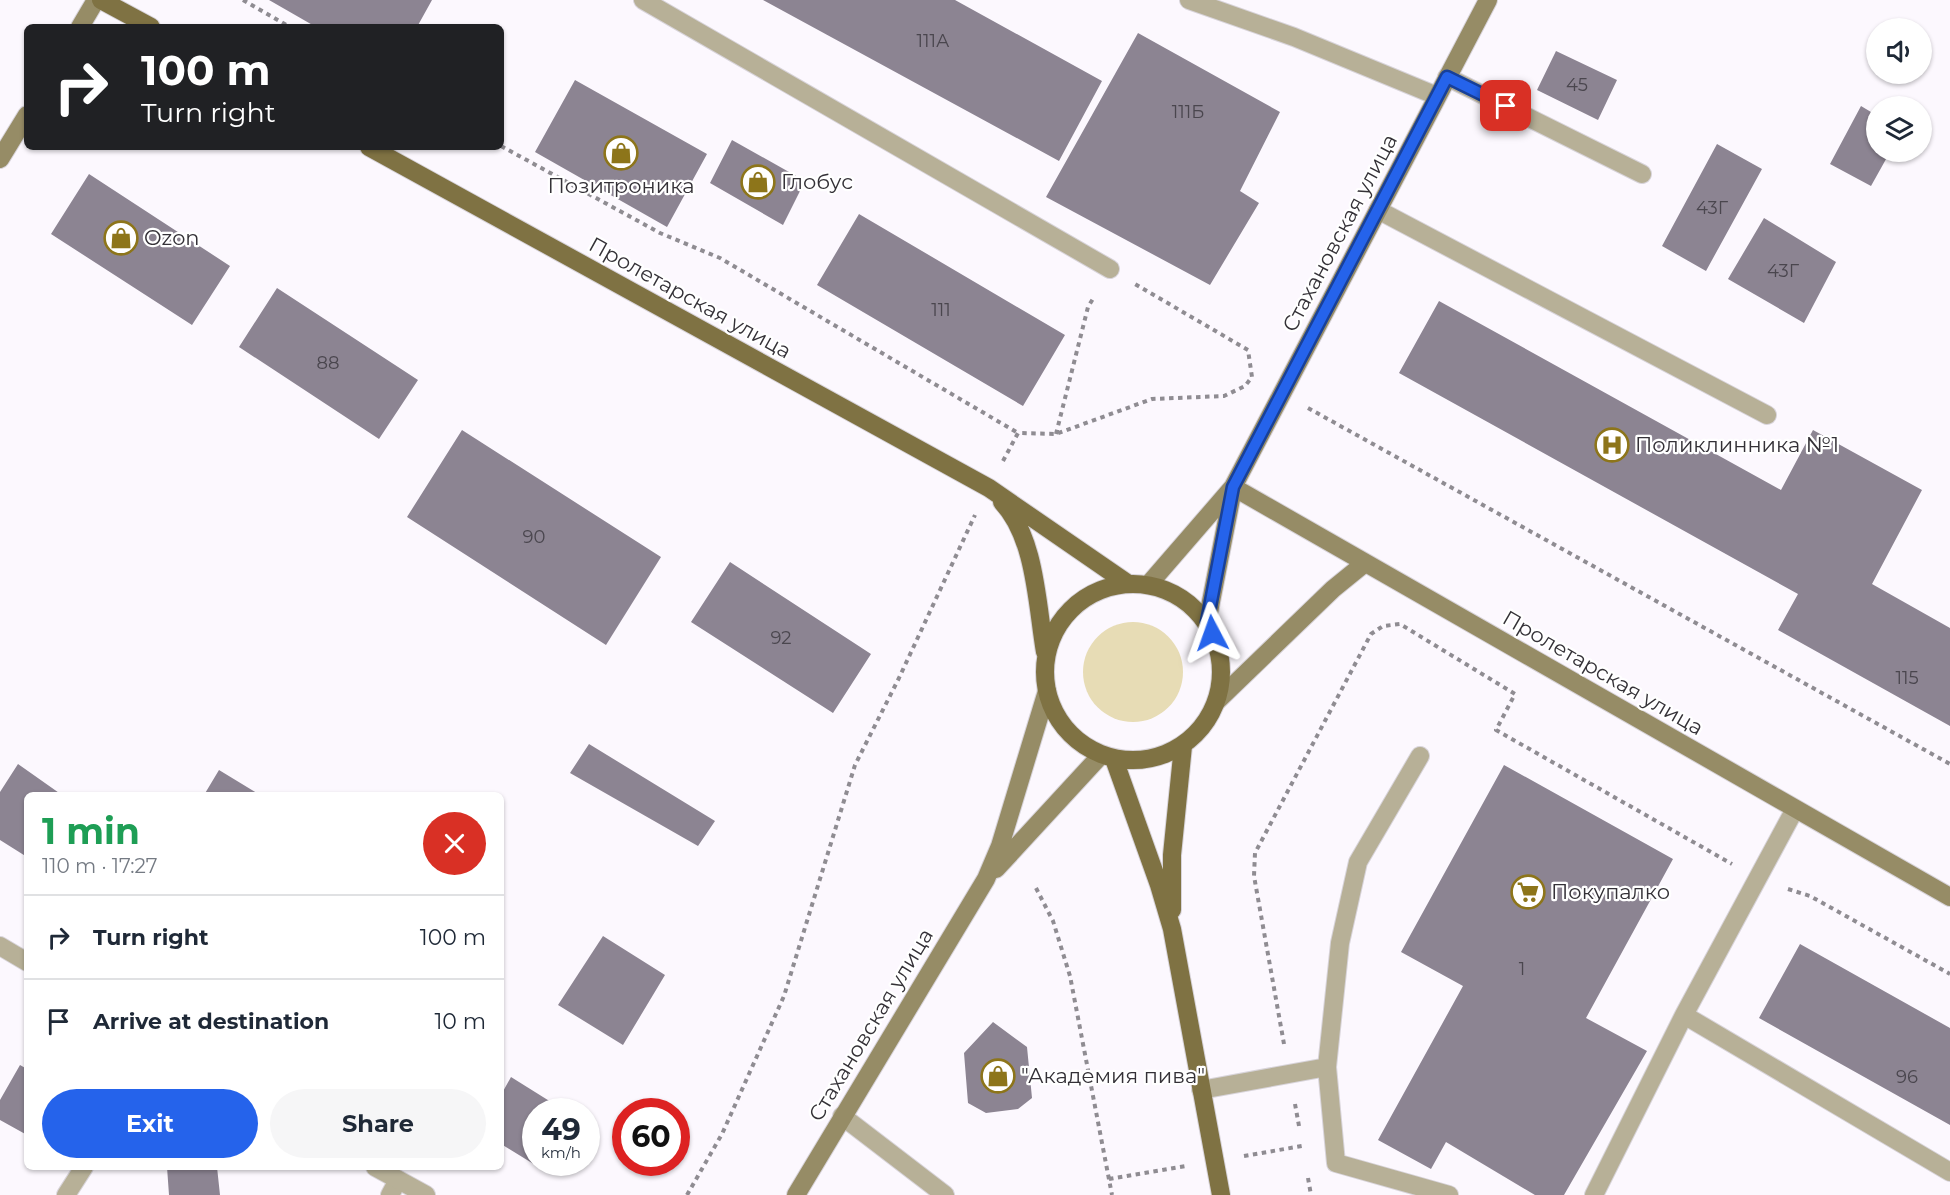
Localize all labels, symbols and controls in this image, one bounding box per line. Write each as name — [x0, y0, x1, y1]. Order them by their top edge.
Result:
map controls — [1866, 18, 1932, 162]
button: sound — [1866, 18, 1932, 84]
house number: 111А — [917, 30, 950, 52]
text: 100 m — [141, 44, 270, 96]
icon: right — [42, 48, 120, 126]
house number: 45 — [1566, 74, 1588, 96]
pin — [1480, 80, 1531, 131]
icon: arrive — [1489, 89, 1522, 122]
text: Turn right — [141, 96, 276, 129]
button: layers — [1866, 96, 1932, 162]
house number: 111Б — [1172, 101, 1204, 123]
street label: Стахановская улица — [1277, 130, 1402, 336]
shop icon: Позитроника — [603, 135, 639, 171]
shop icon: Глобус — [740, 164, 776, 200]
place label: Глобус — [781, 169, 853, 194]
place label: Позитроника — [548, 173, 694, 198]
house number: 43Г — [1696, 197, 1729, 219]
shop icon: Ozon — [103, 220, 139, 256]
place label: Ozon — [144, 225, 200, 250]
street label: Пролетарская улица — [585, 232, 796, 364]
house number: 43Г — [1767, 260, 1800, 282]
house number: 111 — [931, 299, 951, 321]
house number: 88 — [317, 352, 339, 374]
hospital icon: Поликлинника №1 — [1594, 427, 1630, 463]
place label: Поликлинника №1 — [1635, 432, 1839, 457]
house number: 90 — [523, 526, 545, 548]
position arrow — [1180, 601, 1244, 665]
street label: Пролетарская улица — [1499, 605, 1708, 740]
house number: 92 — [770, 627, 792, 649]
house number: 115 — [1895, 667, 1919, 689]
text: 1 min — [42, 809, 140, 853]
button: close — [423, 812, 486, 875]
text: 110 m · 17:27 — [42, 854, 158, 878]
supermarket icon: Покупалко — [1510, 874, 1546, 910]
place label: Покупалко — [1551, 879, 1670, 904]
icon: right — [42, 921, 75, 954]
text: Turn right — [93, 924, 208, 951]
text: 100 m — [420, 924, 486, 951]
street label: Стахановская улица — [803, 924, 938, 1126]
house number: 1 — [1519, 958, 1525, 980]
icon: arrive — [42, 1005, 75, 1038]
text: Arrive at destination — [93, 1008, 329, 1035]
text: 10 m — [434, 1008, 486, 1035]
shop icon: "Академия пива" — [980, 1058, 1016, 1094]
place label: "Академия пива" — [1021, 1063, 1205, 1088]
house number: 96 — [1896, 1066, 1918, 1088]
button: Exit — [42, 1089, 258, 1158]
button: Share — [270, 1089, 486, 1158]
speed limit sign: 60 — [612, 1098, 690, 1176]
text: 49 — [541, 1111, 581, 1148]
text: km/h — [541, 1143, 581, 1162]

